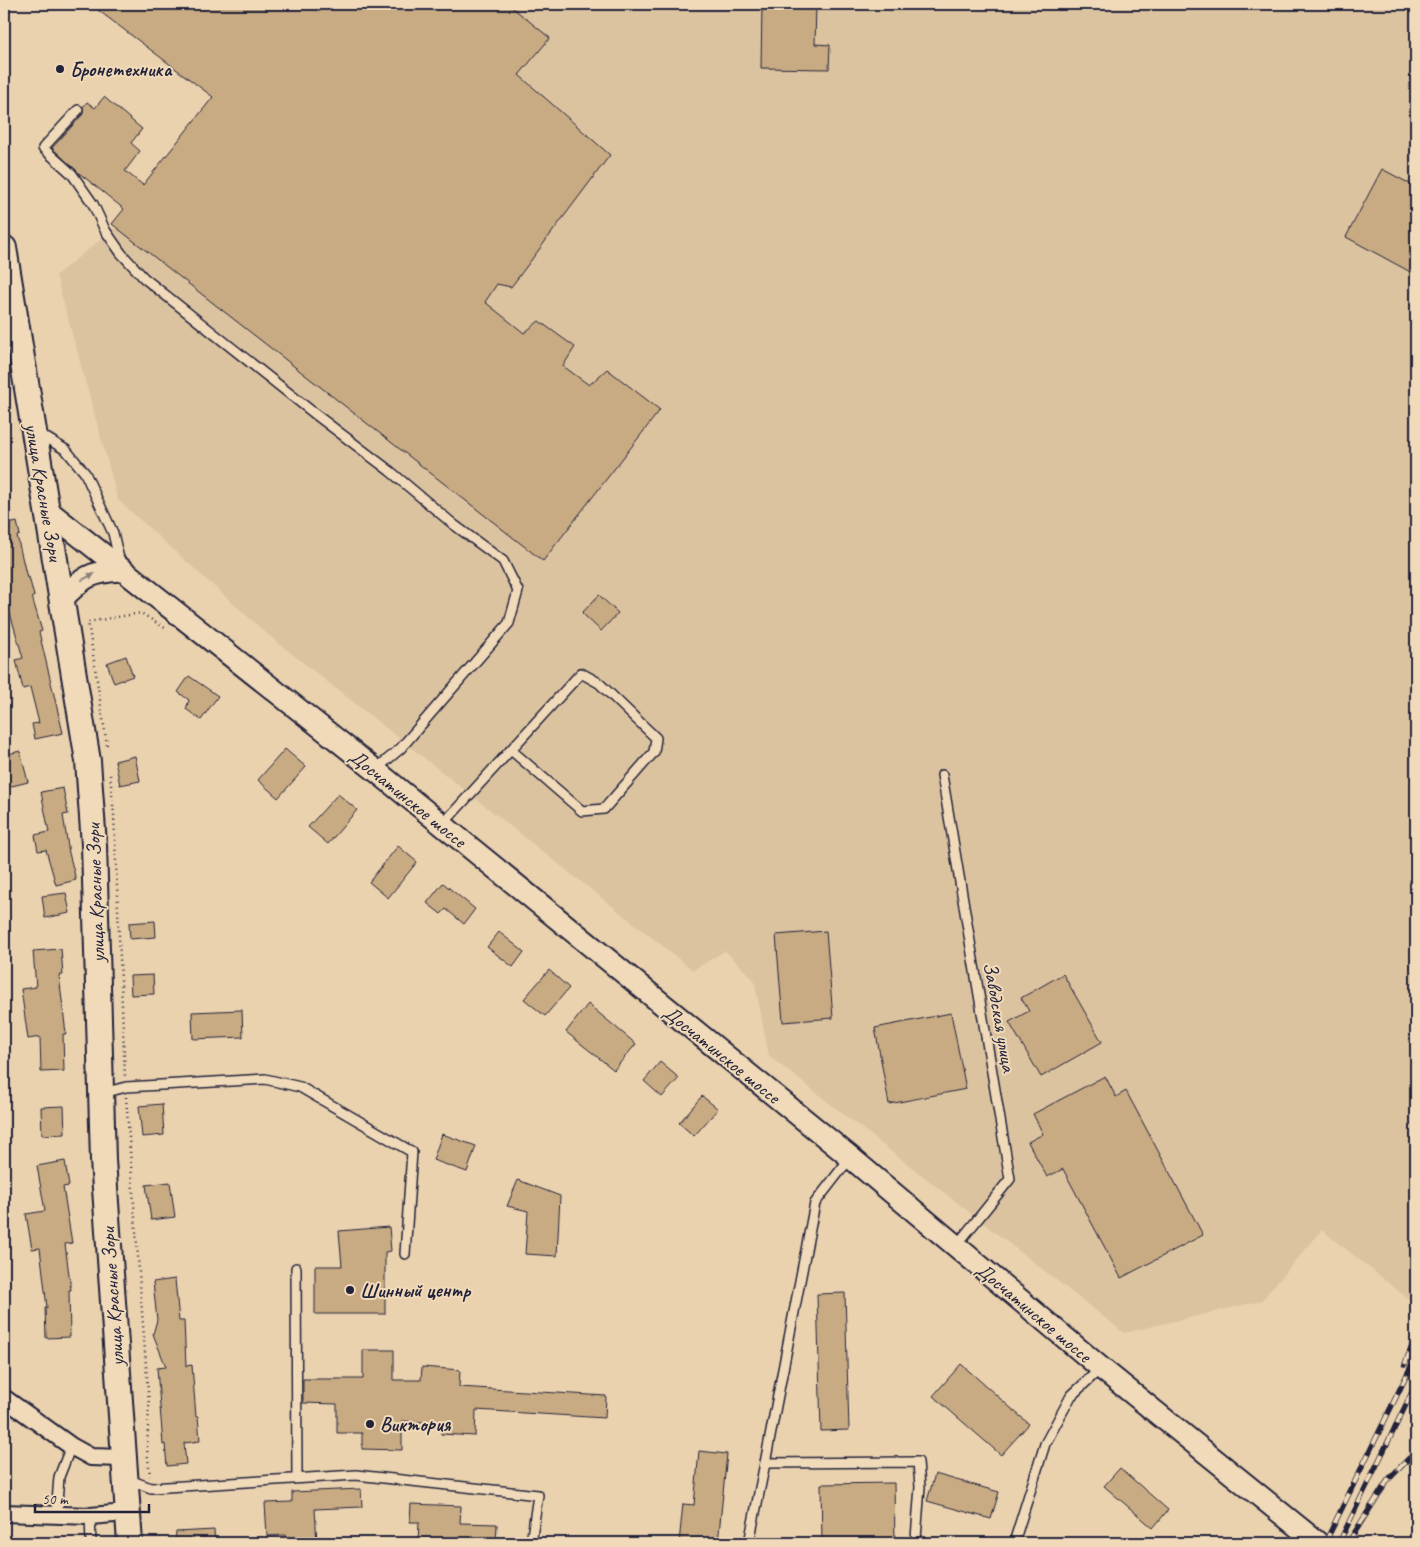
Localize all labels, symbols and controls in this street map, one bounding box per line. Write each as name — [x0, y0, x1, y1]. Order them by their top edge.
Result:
place label: Бронетехника — [70, 57, 173, 82]
marker: Бронетехника — [54, 63, 66, 75]
street label: улица Красные Зори — [19, 421, 68, 565]
one-way arrow — [81, 573, 95, 581]
street label: Досчатинское шоссе — [344, 744, 472, 854]
street label: улица Красные Зори — [81, 821, 110, 964]
street label: Заводская улица — [978, 960, 1022, 1075]
street label: Досчатинское шоссе — [658, 1000, 786, 1110]
street label: улица Красные Зори — [95, 1225, 130, 1368]
street label: Досчатинское шоссе — [971, 1257, 1098, 1369]
place label: Шинный центр — [360, 1278, 471, 1303]
marker: Шинный центр — [344, 1284, 356, 1296]
place label: Виктория — [380, 1412, 452, 1437]
marker: Виктория — [364, 1418, 376, 1430]
scale bar — [35, 1482, 149, 1514]
text: 50 m — [42, 1490, 69, 1509]

